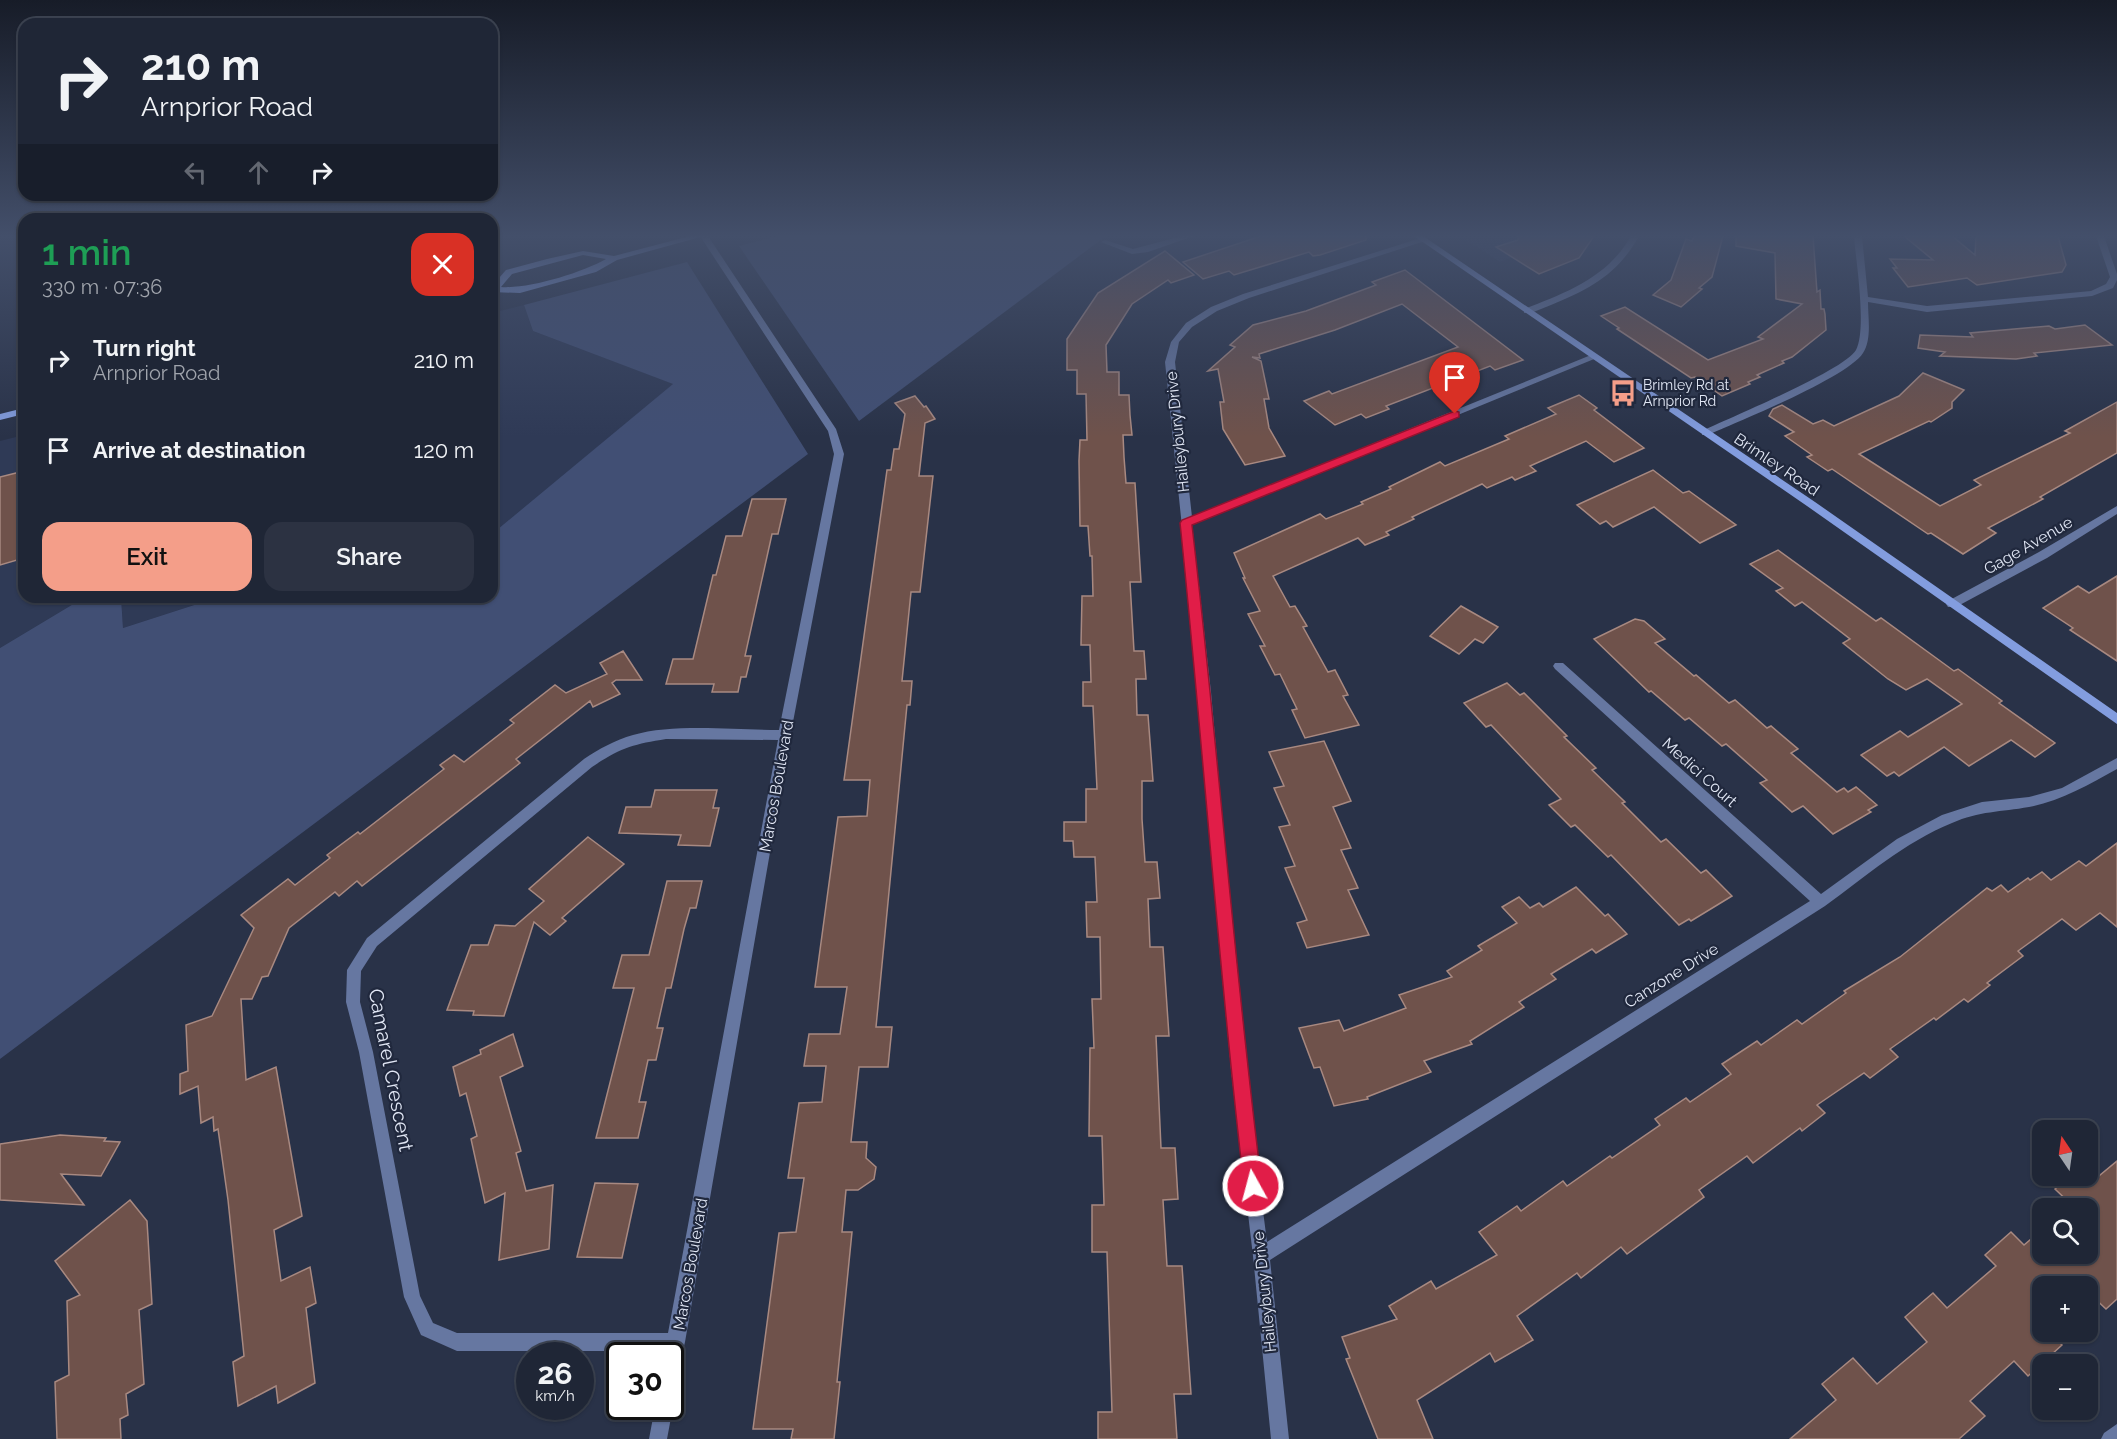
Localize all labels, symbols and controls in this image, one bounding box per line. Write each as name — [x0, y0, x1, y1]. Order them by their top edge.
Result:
text: 210 m — [141, 41, 260, 90]
icon: right — [42, 42, 120, 120]
text: Arnprior Road — [141, 91, 313, 122]
icon: left — [179, 156, 212, 189]
icon: ahead — [242, 156, 275, 189]
icon: right — [305, 156, 338, 189]
text: 1 min — [42, 231, 131, 273]
button: close — [411, 233, 474, 296]
text: 330 m · 07:36 — [42, 275, 162, 299]
text: Turn right — [93, 335, 196, 361]
icon: right — [42, 344, 75, 377]
text: 210 m — [414, 347, 474, 373]
pin — [1429, 352, 1480, 414]
text: Arnprior Road — [93, 361, 220, 385]
icon: arrive — [1438, 361, 1471, 394]
street label: Haileybury Drive — [1162, 370, 1193, 493]
place label: Brimley Rd at Arnprior Rd — [1643, 377, 1730, 409]
bus stop icon: Brimley Rd at Arnprior Rd — [1608, 378, 1638, 408]
street label: Brimley Road — [1731, 429, 1823, 500]
icon: arrive — [42, 434, 75, 467]
text: Arrive at destination — [93, 437, 306, 463]
text: 120 m — [414, 437, 474, 463]
street label: Gage Avenue — [1981, 512, 2076, 578]
button: Exit — [42, 522, 252, 591]
button: Share — [264, 522, 474, 591]
street label: Marcos Boulevard — [756, 719, 797, 854]
street label: Medici Court — [1658, 734, 1741, 811]
street label: Canzone Drive — [1621, 939, 1722, 1012]
street label: Camarel Crescent — [363, 987, 419, 1154]
north arrow — [2032, 1120, 2098, 1186]
map controls — [2032, 1120, 2098, 1420]
position arrow — [1221, 1154, 1285, 1218]
street label: Marcos Boulevard — [670, 1197, 711, 1332]
button: search — [2032, 1198, 2098, 1264]
street label: Haileybury Drive — [1249, 1230, 1280, 1353]
button: + — [2032, 1276, 2098, 1342]
speed limit sign: 30 — [606, 1342, 684, 1420]
button: − — [2032, 1354, 2098, 1420]
text: 26 — [537, 1356, 573, 1391]
text: km/h — [535, 1387, 575, 1405]

